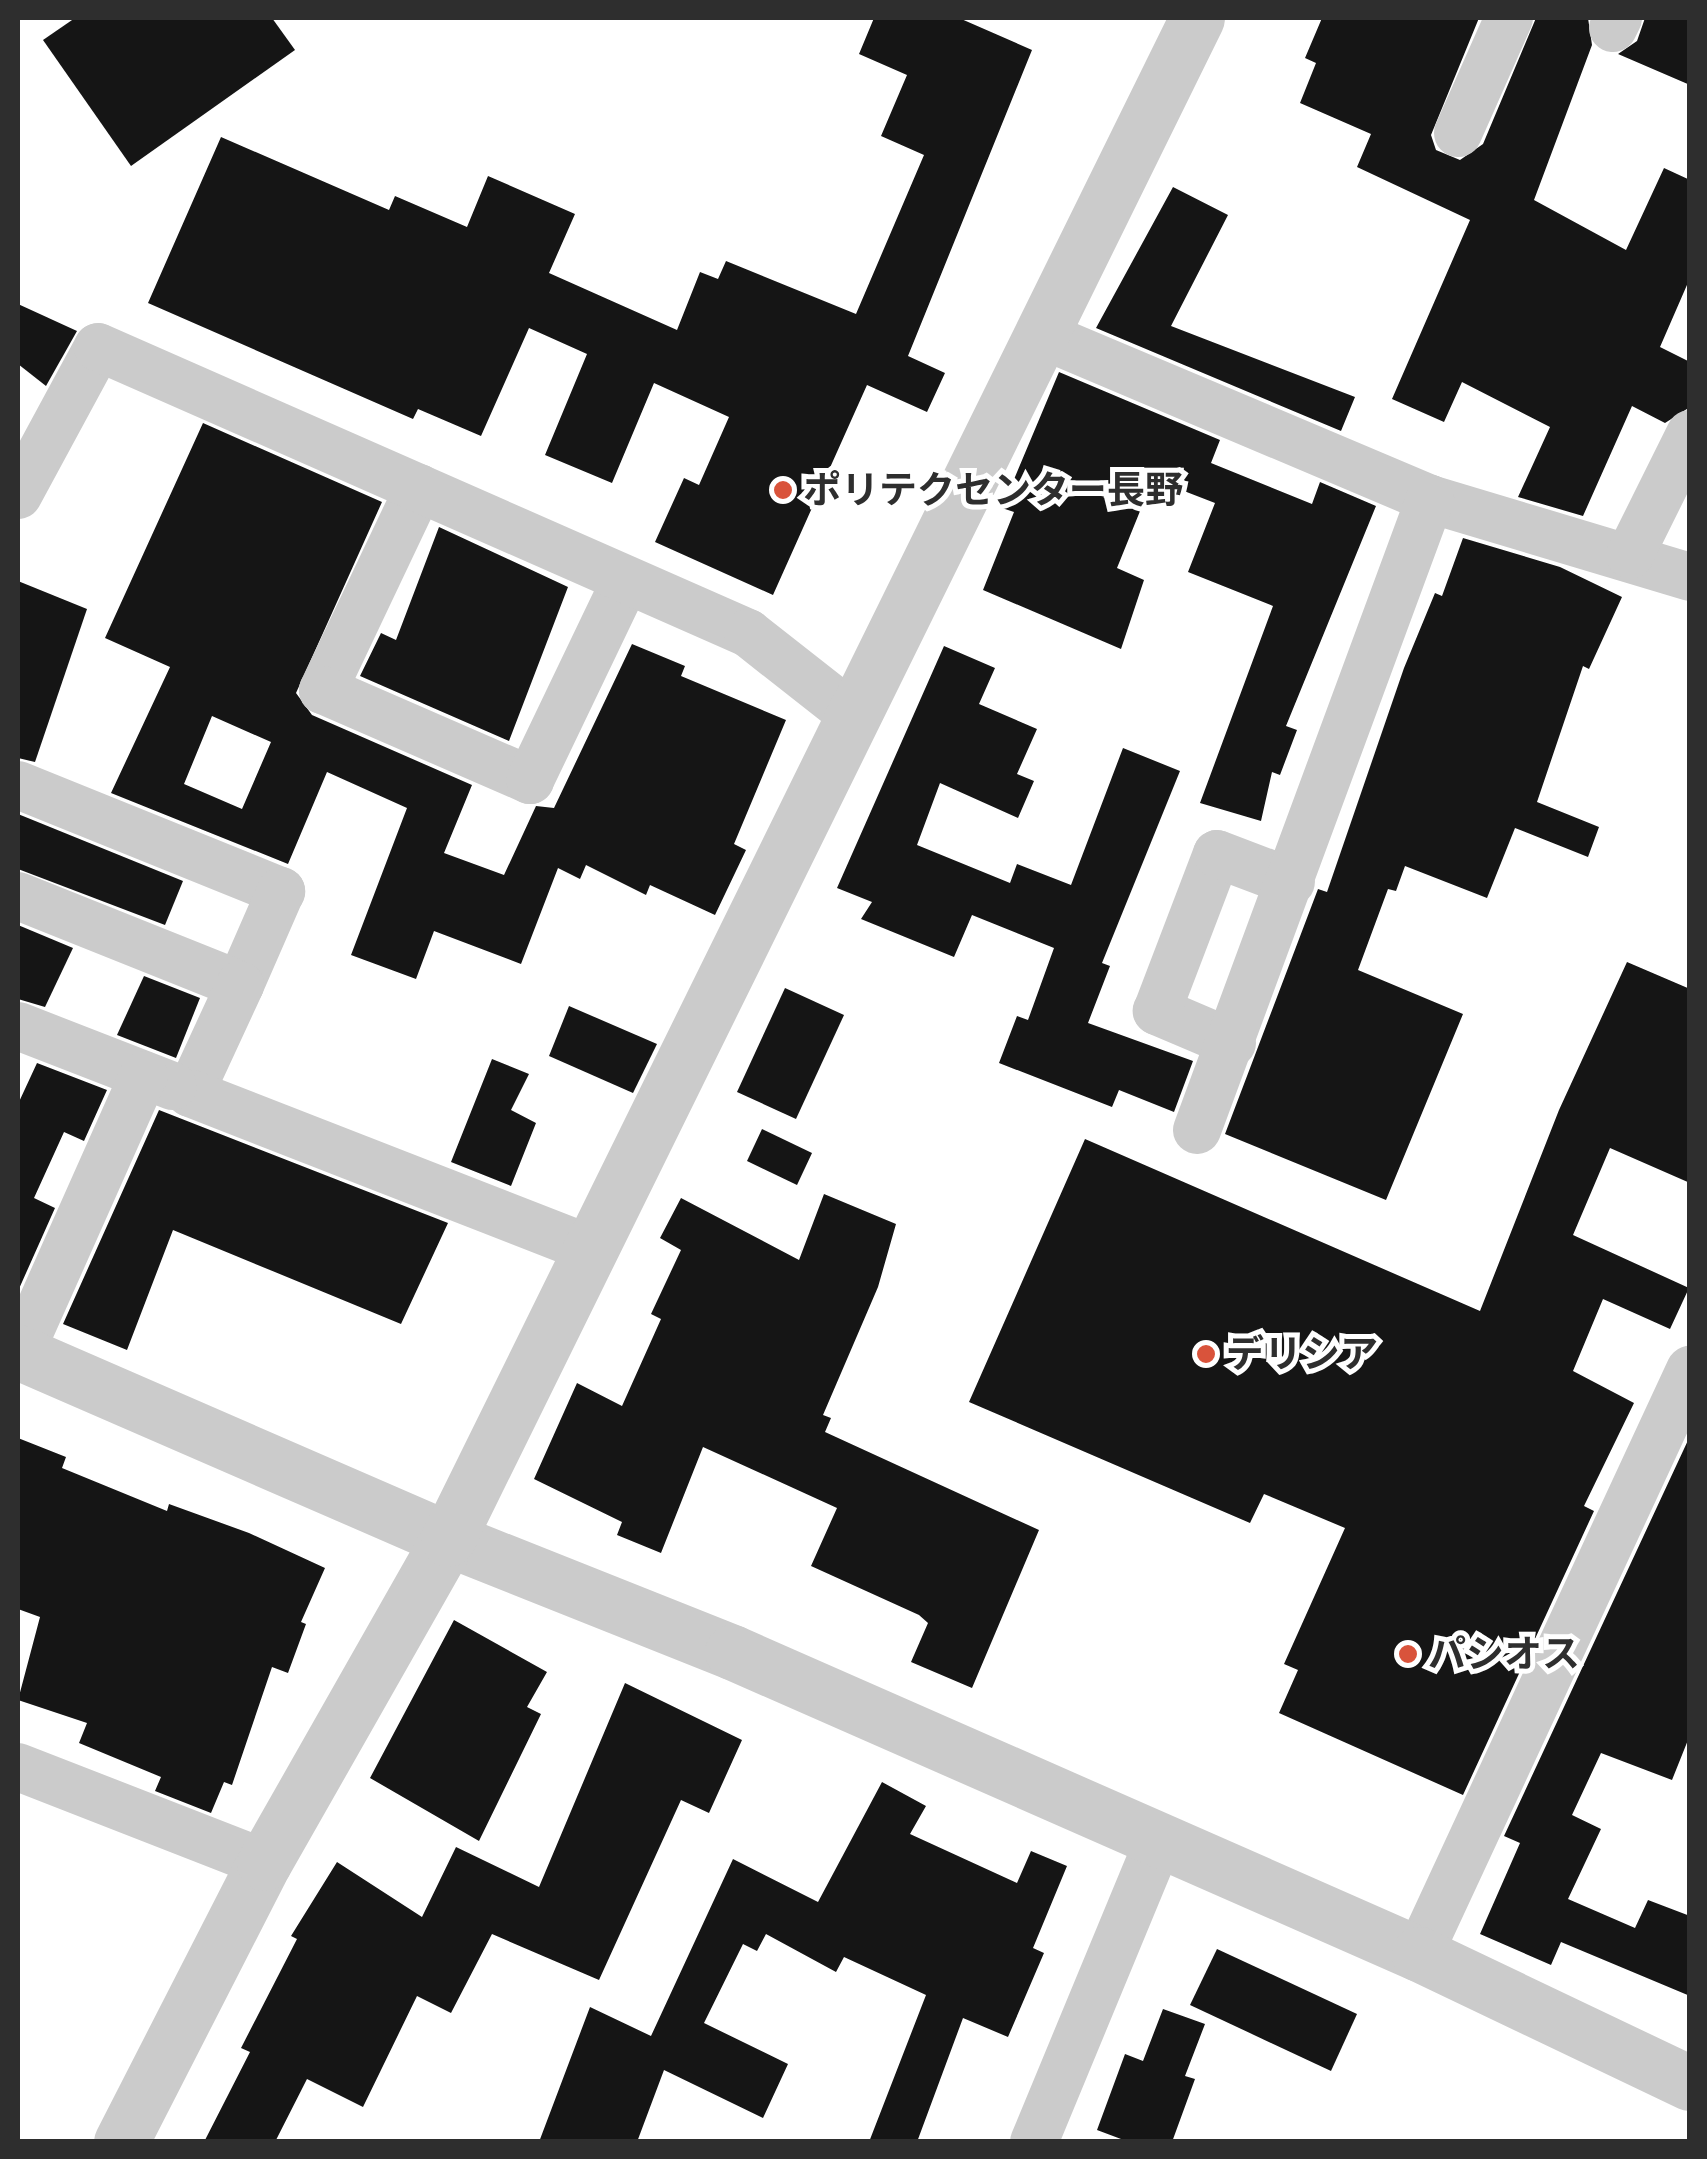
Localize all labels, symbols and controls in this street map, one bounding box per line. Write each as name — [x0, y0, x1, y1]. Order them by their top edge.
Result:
place label: ポリテクセンター長野 — [803, 467, 1183, 513]
marker: ポリテクセンター長野 — [772, 479, 794, 501]
place label: デリシア — [1226, 1331, 1378, 1377]
marker: デリシア — [1195, 1343, 1217, 1365]
place label: パシオス — [1428, 1631, 1580, 1677]
marker: パシオス — [1397, 1643, 1419, 1665]

